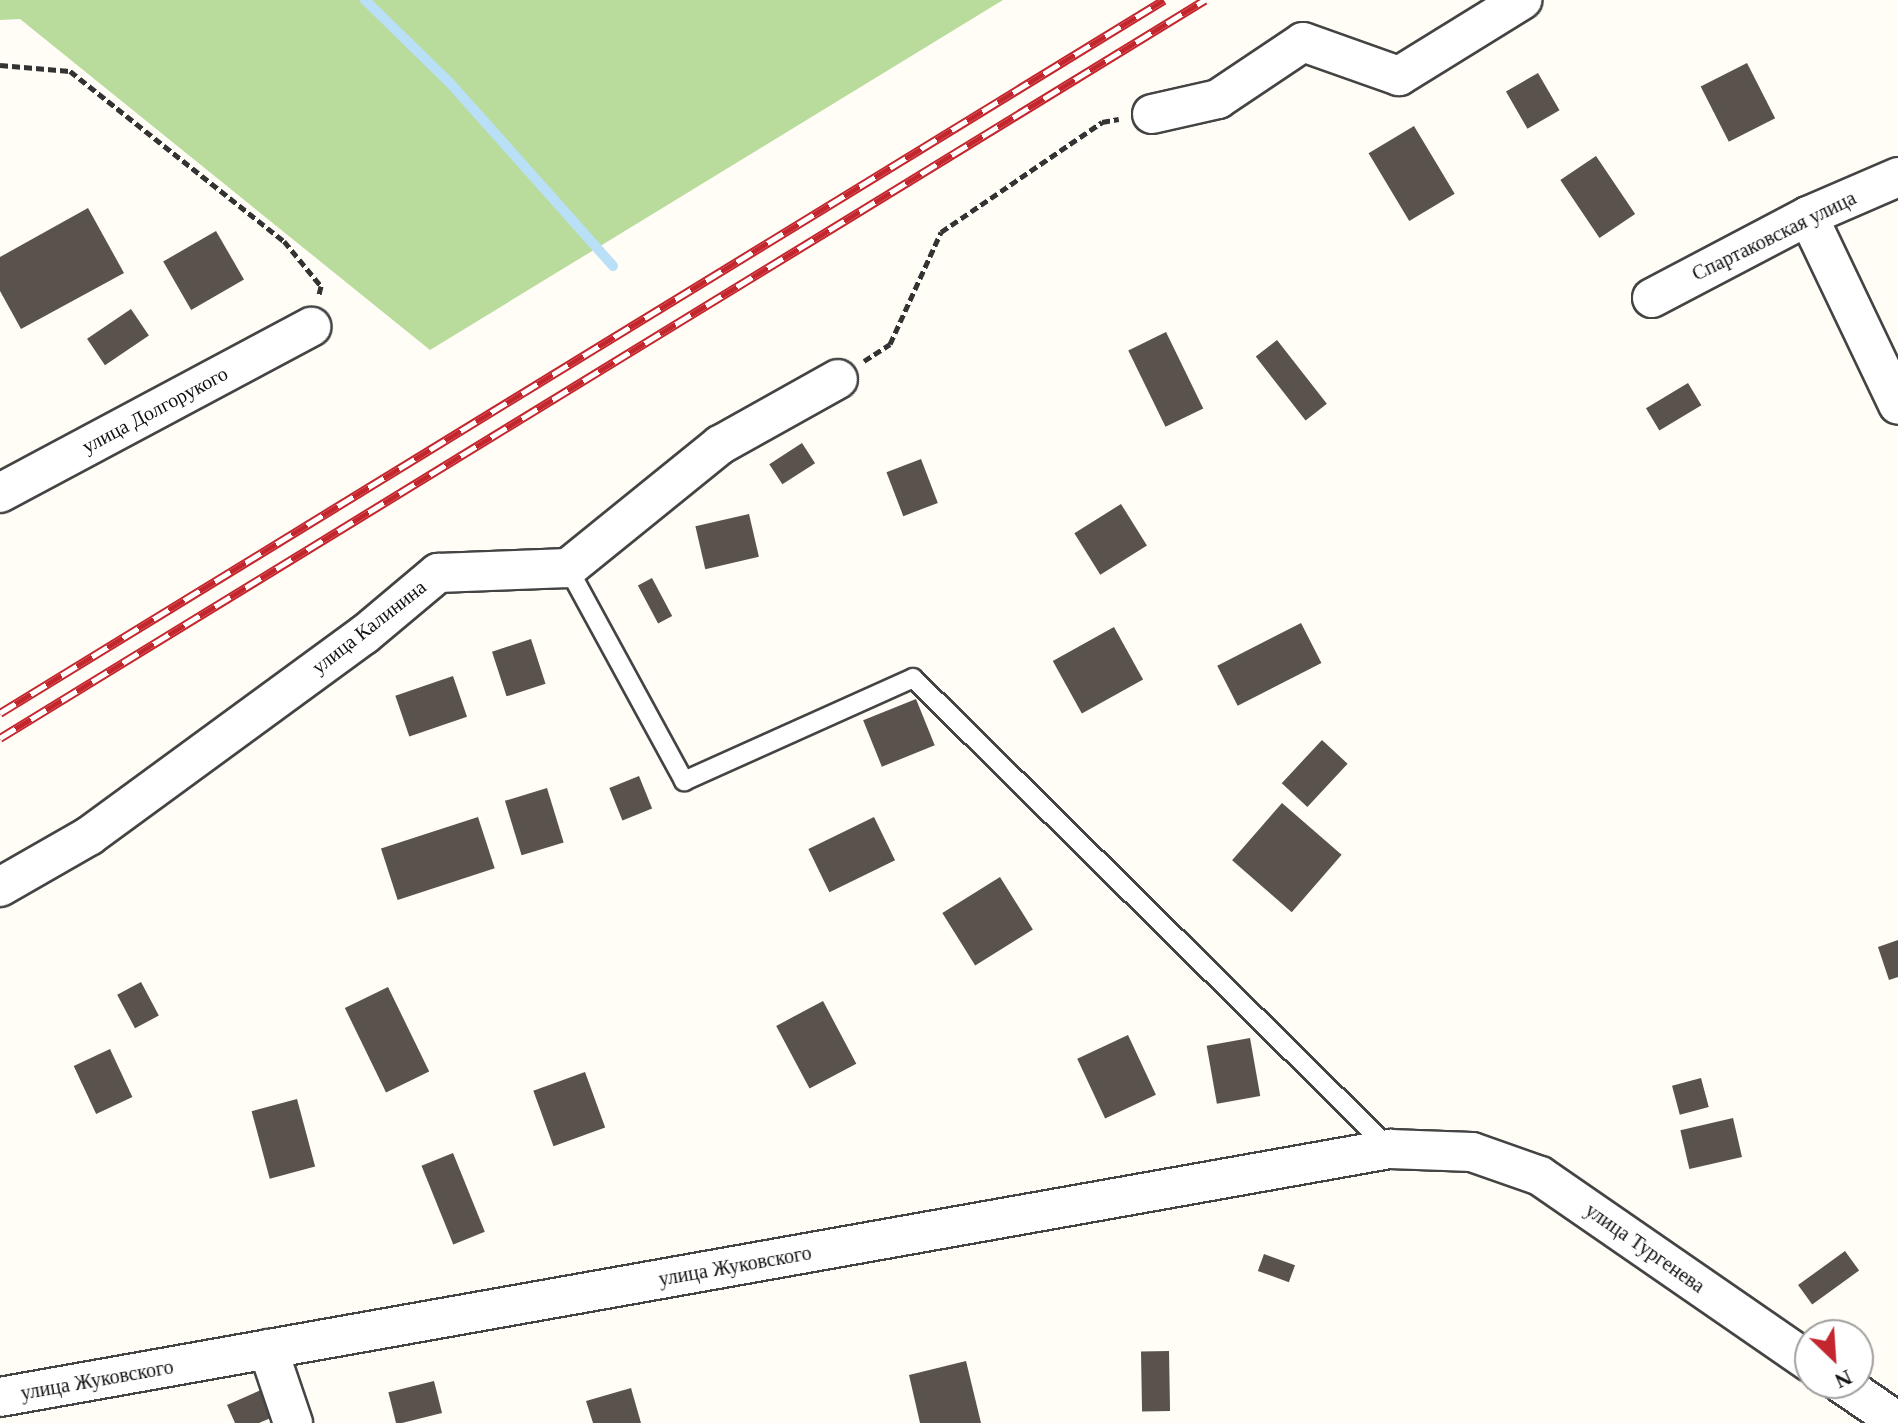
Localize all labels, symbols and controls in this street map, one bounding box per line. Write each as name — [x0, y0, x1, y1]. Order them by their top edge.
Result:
street label: Спартаковская улица — [1688, 186, 1860, 286]
street label: улица Долгорукого — [78, 361, 232, 459]
street label: улица Калинина — [307, 575, 431, 679]
street label: улица Тургенева — [1581, 1198, 1709, 1298]
street label: улица Жуковского — [657, 1241, 813, 1291]
north arrow — [1794, 1319, 1874, 1399]
street label: улица Жуковского — [19, 1355, 175, 1405]
text: N — [1831, 1365, 1856, 1394]

